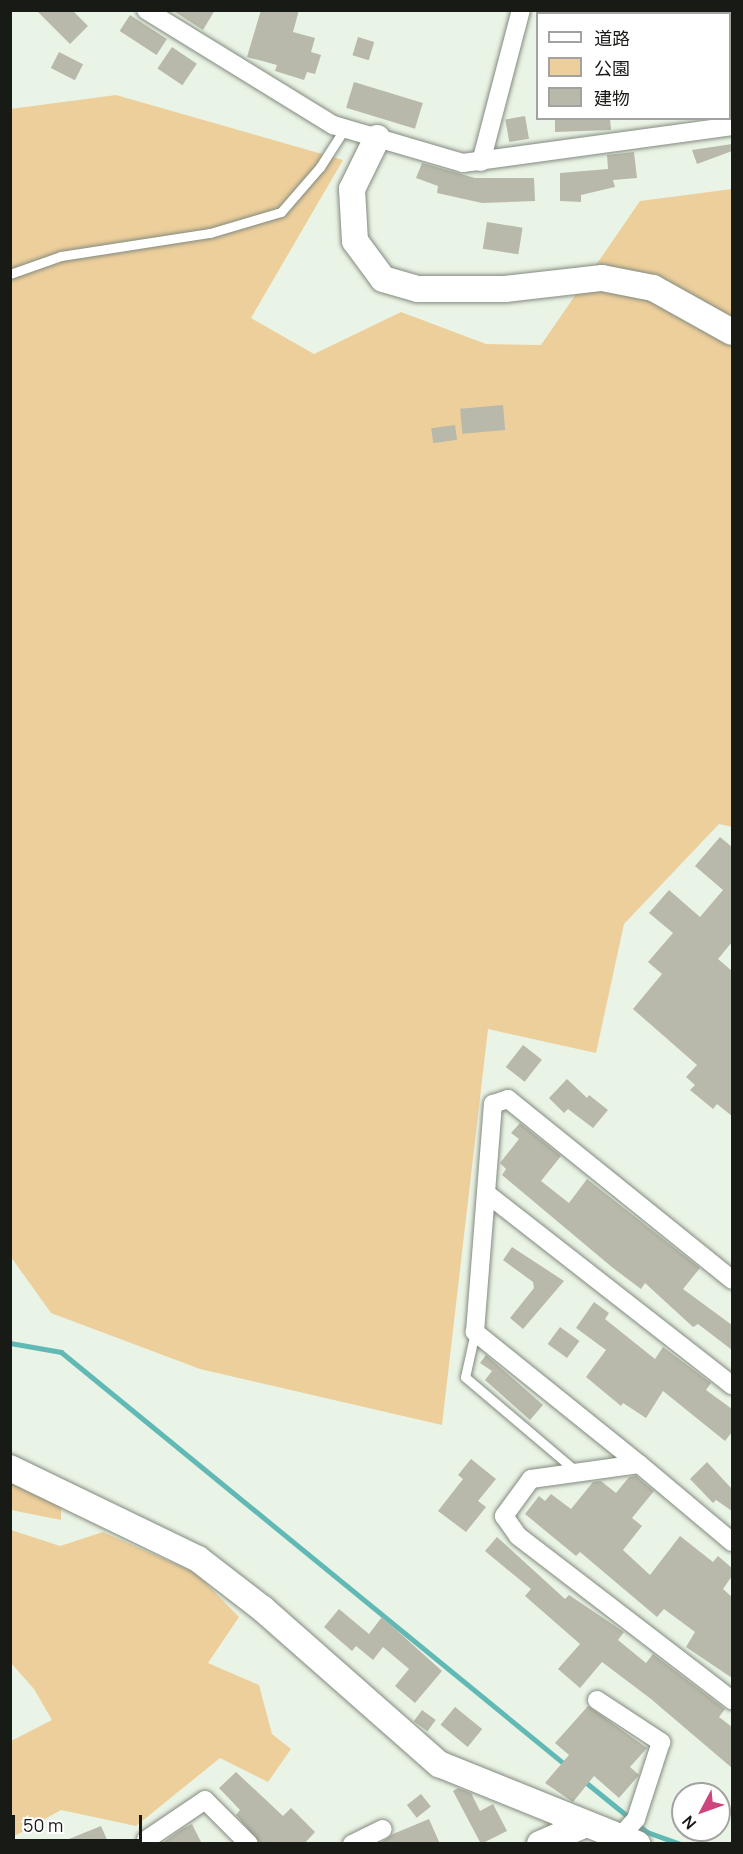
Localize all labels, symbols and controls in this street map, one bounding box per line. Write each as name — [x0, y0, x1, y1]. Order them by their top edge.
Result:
legend — [536, 12, 731, 120]
text: 道路 — [594, 26, 630, 50]
text: 公園 — [594, 56, 630, 80]
text: 建物 — [594, 86, 630, 110]
north arrow — [671, 1782, 731, 1842]
scale bar — [15, 1803, 146, 1841]
text: N — [677, 1811, 701, 1834]
text: 50 m — [23, 1813, 63, 1837]

